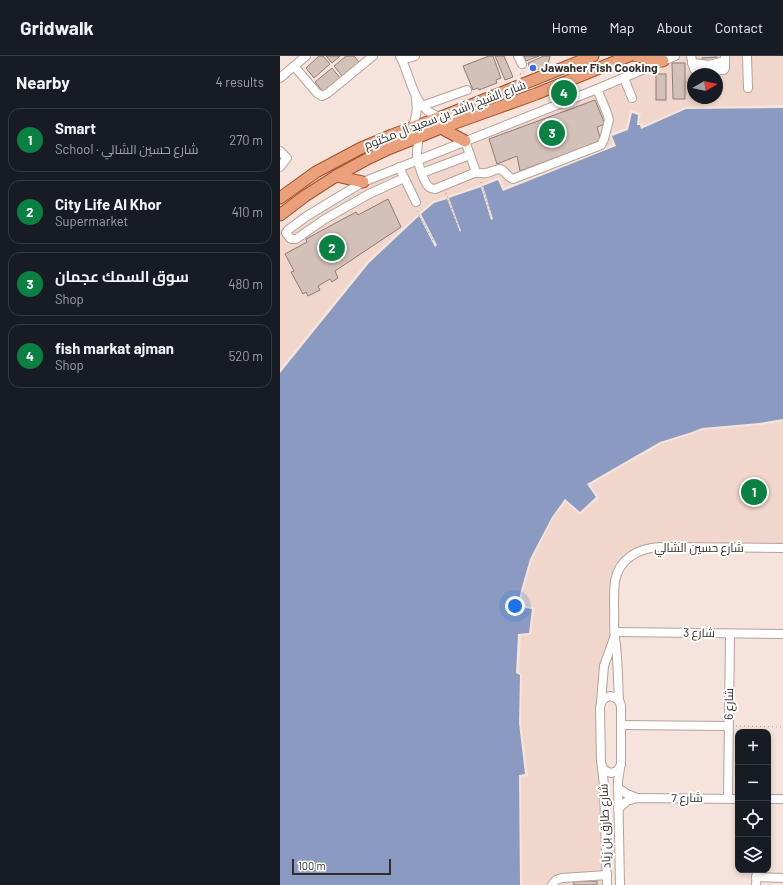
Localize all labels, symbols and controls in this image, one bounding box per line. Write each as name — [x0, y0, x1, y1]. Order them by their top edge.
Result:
text: Gridwalk — [20, 16, 94, 39]
text: Home — [552, 19, 588, 36]
text: Map — [610, 19, 634, 36]
text: About — [656, 19, 693, 36]
text: Contact — [715, 19, 763, 36]
place label: Jawaher Fish Cooking — [541, 60, 658, 74]
marker: Jawaher Fish Cooking — [528, 63, 538, 73]
north arrow — [687, 68, 723, 104]
text: Nearby — [16, 72, 70, 92]
text: 4 results — [216, 74, 264, 90]
street label: شارع الشيخ راشد بن سعيد آل مكتوم — [362, 77, 528, 153]
pin: 4 — [551, 78, 577, 108]
pin: 3 — [539, 118, 565, 148]
text: Smart — [55, 119, 96, 137]
text: 1 — [28, 132, 32, 148]
text: 270 m — [229, 132, 263, 148]
text: School · شارع حسين الشالي — [55, 141, 198, 157]
text: City Life Al Khor — [55, 195, 162, 213]
text: 2 — [26, 204, 34, 220]
text: 410 m — [232, 204, 263, 220]
text: Supermarket — [55, 213, 128, 229]
pin: 2 — [319, 233, 345, 263]
text: سوق السمك عجمان — [55, 267, 189, 285]
text: 3 — [26, 276, 34, 292]
text: 480 m — [228, 276, 263, 292]
text: Shop — [55, 291, 84, 307]
text: fish markat ajman — [55, 339, 174, 357]
text: 4 — [26, 348, 34, 364]
text: 520 m — [229, 348, 263, 364]
text: Shop — [55, 357, 84, 373]
pin: 1 — [741, 477, 767, 507]
street label: شارع حسين الشالي — [654, 540, 744, 558]
your location — [505, 596, 525, 616]
street label: شارع 3 — [683, 625, 715, 641]
street label: شارع 6 — [721, 688, 737, 720]
map controls — [735, 729, 771, 873]
button: + — [735, 729, 771, 765]
button: − — [735, 765, 771, 801]
street label: شارع طارق بن زياد — [596, 783, 614, 869]
street label: شارع 7 — [671, 790, 703, 806]
button: locate — [735, 801, 771, 837]
button: layers — [735, 837, 771, 873]
scale bar — [292, 857, 391, 876]
text: 100 m — [298, 859, 326, 872]

